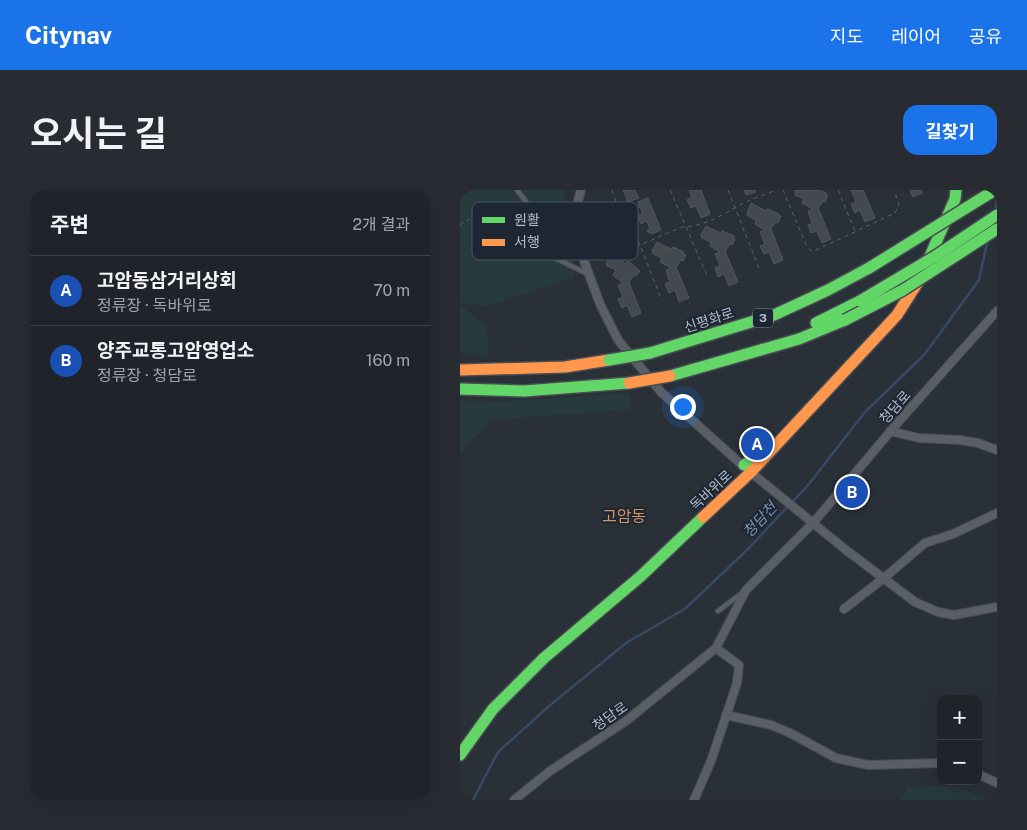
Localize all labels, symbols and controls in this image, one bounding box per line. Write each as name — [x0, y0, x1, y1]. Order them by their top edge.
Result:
text: Citynav — [25, 21, 112, 49]
text: 지도 — [830, 26, 863, 47]
text: 레이어 — [891, 26, 941, 47]
text: 공유 — [969, 26, 1002, 47]
button: 길찾기 — [903, 105, 997, 155]
text: 오시는 길 — [30, 113, 167, 154]
legend — [472, 202, 638, 260]
text: 주변 — [50, 212, 89, 237]
text: 원활 — [514, 212, 540, 228]
text: 2개 결과 — [352, 215, 410, 234]
text: 서행 — [514, 234, 540, 250]
text: 고암동삼거리상회 — [97, 269, 237, 291]
text: A — [60, 281, 72, 300]
text: 70 m — [373, 281, 410, 300]
text: 정류장 · 독바위로 — [97, 296, 211, 315]
street label: 신평화로 — [682, 304, 736, 336]
road number: 3 — [753, 309, 773, 328]
text: 양주교통고암영업소 — [97, 339, 254, 361]
text: B — [61, 351, 71, 370]
text: 160 m — [366, 351, 410, 370]
text: 정류장 · 청담로 — [97, 366, 197, 385]
street label: 청담로 — [876, 387, 914, 427]
your location — [670, 394, 696, 420]
pin: A — [741, 425, 773, 463]
street label: 독바위로 — [687, 467, 735, 513]
pin: B — [836, 473, 868, 511]
water label: 청담천 — [739, 497, 781, 541]
district label: 고암동 — [602, 507, 646, 526]
map controls — [937, 695, 982, 785]
button: + — [937, 695, 982, 740]
street label: 청담로 — [590, 698, 631, 734]
button: − — [937, 740, 982, 785]

